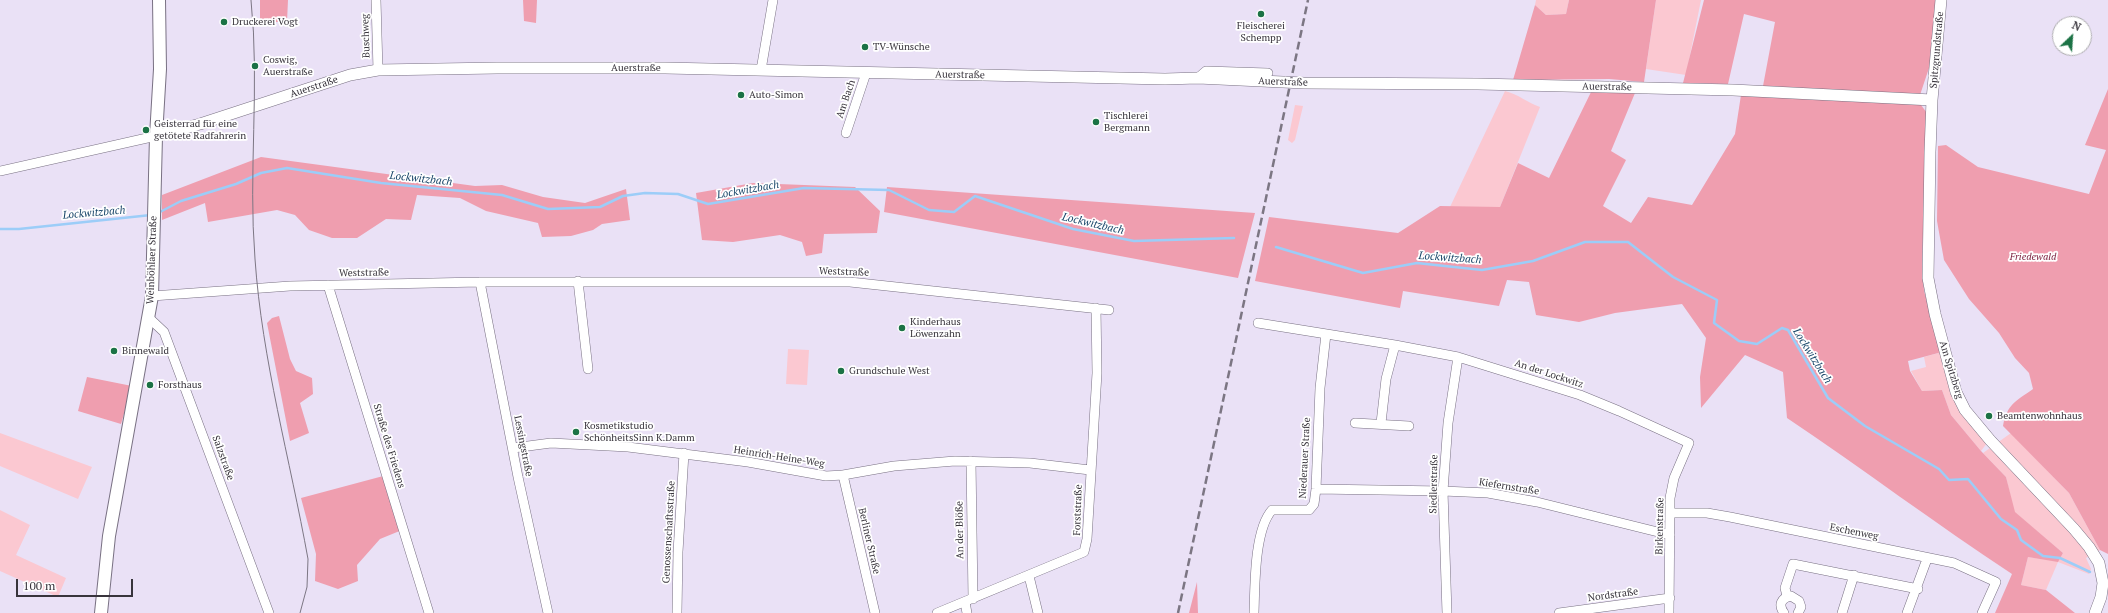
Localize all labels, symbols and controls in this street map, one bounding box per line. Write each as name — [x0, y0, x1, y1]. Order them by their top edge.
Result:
marker: Fleischerei Schempp — [1256, 9, 1266, 19]
street label: Spitzgrundstraße — [1928, 11, 1946, 89]
street label: Buschweg — [359, 14, 373, 58]
place label: Druckerei Vogt — [232, 16, 298, 28]
north arrow — [2052, 16, 2092, 56]
marker: Druckerei Vogt — [219, 17, 229, 27]
text: N — [2070, 18, 2083, 34]
place label: Fleischerei Schempp — [1237, 20, 1285, 44]
place label: TV-Wünsche — [873, 41, 930, 53]
marker: TV-Wünsche — [860, 42, 870, 52]
place label: Coswig, Auerstraße — [263, 54, 313, 78]
marker: Coswig, Auerstraße — [250, 61, 260, 71]
street label: Auerstraße — [611, 62, 661, 74]
street label: Auerstraße — [935, 69, 985, 81]
street label: Auerstraße — [288, 74, 340, 100]
street label: Auerstraße — [1258, 75, 1308, 89]
street label: Am Bach — [834, 78, 858, 120]
street label: Auerstraße — [1582, 81, 1632, 93]
place label: Auto-Simon — [749, 89, 804, 101]
marker: Auto-Simon — [736, 90, 746, 100]
place label: Tischlerei Bergmann — [1104, 110, 1150, 134]
marker: Tischlerei Bergmann — [1091, 117, 1101, 127]
place label: Geisterrad für eine getötete Radfahrerin — [154, 118, 246, 142]
marker: Geisterrad für eine getötete Radfahrerin — [141, 125, 151, 135]
water label: Lockwitzbach — [389, 169, 453, 189]
water label: Lockwitzbach — [716, 178, 780, 202]
water label: Lockwitzbach — [62, 204, 126, 222]
water label: Lockwitzbach — [1061, 210, 1125, 238]
street label: Weinböhlaer Straße — [144, 216, 160, 304]
water label: Lockwitzbach — [1418, 249, 1482, 267]
park label: Friedewald — [2010, 251, 2056, 263]
street label: Weststraße — [819, 265, 869, 279]
street label: Weststraße — [339, 267, 389, 279]
place label: Kinderhaus Löwenzahn — [910, 316, 961, 340]
marker: Kinderhaus Löwenzahn — [897, 323, 907, 333]
water label: Lockwitzbach — [1790, 326, 1834, 386]
street label: Am Spitzberg — [1936, 340, 1966, 400]
place label: Binnewald — [122, 345, 169, 357]
marker: Binnewald — [109, 346, 119, 356]
street label: An der Lockwitz — [1513, 357, 1585, 391]
place label: Grundschule West — [849, 365, 930, 377]
marker: Grundschule West — [836, 366, 846, 376]
place label: Forsthaus — [158, 379, 202, 391]
marker: Forsthaus — [145, 380, 155, 390]
street label: Straße des Friedens — [370, 402, 408, 490]
place label: Beamtenwohnhaus — [1997, 410, 2082, 422]
marker: Beamtenwohnhaus — [1984, 411, 1994, 421]
street label: Lessingstraße — [511, 415, 535, 477]
street label: Niederauer Straße — [1297, 417, 1313, 499]
place label: Kosmetikstudio SchönheitsSinn K.Damm — [584, 420, 695, 444]
marker: Kosmetikstudio SchönheitsSinn K.Damm — [571, 427, 581, 437]
street label: Salzstraße — [209, 434, 237, 482]
street label: Heinrich-Heine-Weg — [733, 444, 825, 470]
street label: Siedlerstraße — [1427, 454, 1441, 514]
street label: Kiefernstraße — [1478, 476, 1540, 498]
street label: Genossenschaftsstraße — [660, 480, 678, 584]
street label: Forststraße — [1071, 484, 1085, 536]
street label: Birkenstraße — [1654, 497, 1666, 555]
street label: An der Blöße — [953, 501, 967, 559]
street label: Berliner Straße — [856, 507, 882, 575]
street label: Eschenweg — [1829, 521, 1879, 543]
scale bar — [18, 571, 135, 597]
text: 100 m — [23, 578, 55, 593]
street label: Nordstraße — [1587, 586, 1639, 604]

